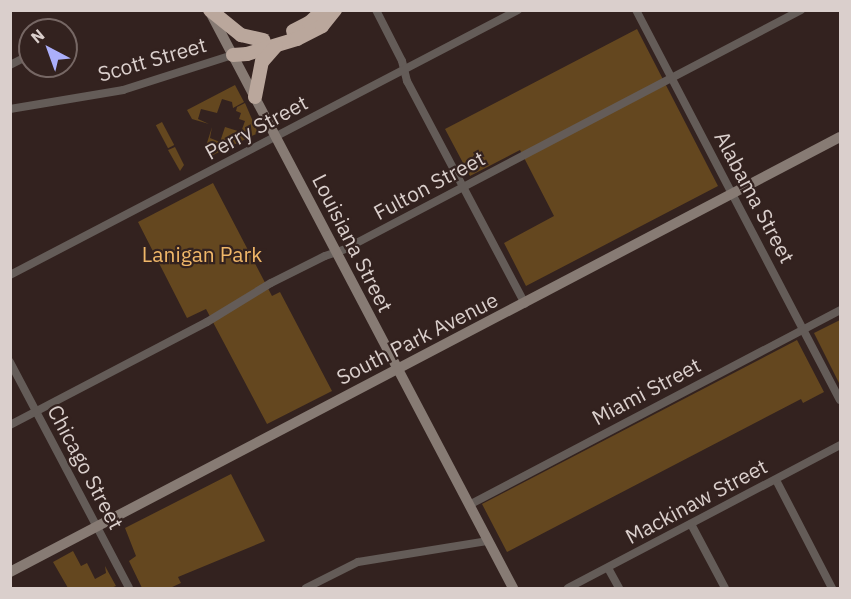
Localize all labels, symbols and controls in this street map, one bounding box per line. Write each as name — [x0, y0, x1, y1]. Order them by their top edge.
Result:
north arrow — [18, 18, 78, 78]
text: N — [27, 25, 48, 47]
street label: Scott Street — [95, 32, 209, 86]
street label: Perry Street — [200, 89, 312, 165]
street label: Alabama Street — [710, 127, 800, 267]
street label: Fulton Street — [369, 145, 489, 225]
street label: Louisiana Street — [307, 170, 399, 316]
park label: Lanigan Park — [142, 241, 262, 267]
street label: South Park Avenue — [332, 286, 502, 390]
street label: Miami Street — [587, 352, 705, 430]
street label: Chicago Street — [43, 400, 129, 534]
street label: Mackinaw Street — [621, 453, 771, 549]

